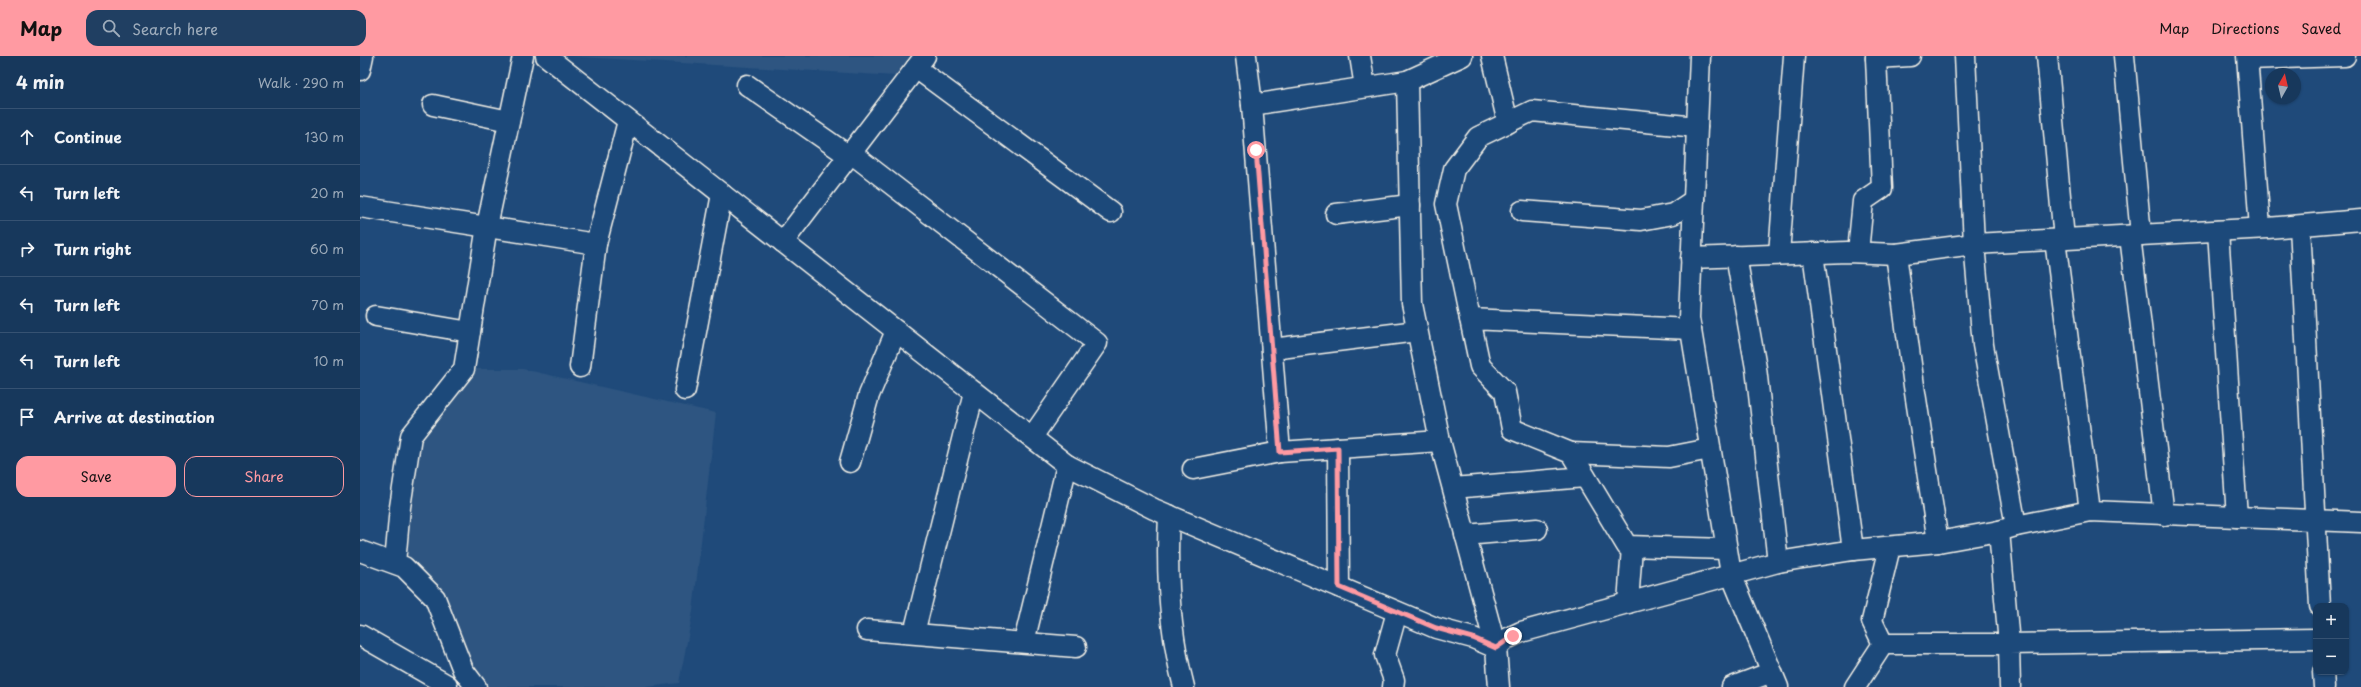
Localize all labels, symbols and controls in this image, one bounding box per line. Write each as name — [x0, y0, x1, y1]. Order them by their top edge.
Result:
search box — [86, 10, 366, 46]
text: Map — [20, 14, 62, 42]
icon: search — [100, 17, 122, 39]
text: Search here — [132, 17, 218, 40]
text: Map — [2159, 18, 2189, 39]
text: Directions — [2211, 18, 2279, 39]
text: Saved — [2301, 18, 2341, 39]
north arrow — [2265, 68, 2301, 104]
text: 4 min — [16, 69, 64, 95]
text: Walk · 290 m — [258, 73, 344, 92]
text: Continue — [54, 125, 122, 148]
icon: ahead — [16, 126, 38, 148]
text: 130 m — [305, 127, 344, 146]
route start — [1247, 141, 1265, 159]
text: Turn left — [54, 181, 120, 204]
icon: left — [16, 182, 38, 204]
text: 20 m — [310, 183, 344, 202]
text: Turn right — [54, 237, 131, 260]
icon: right — [16, 238, 38, 260]
text: 60 m — [310, 239, 344, 258]
text: Turn left — [54, 293, 120, 316]
icon: left — [16, 294, 38, 316]
text: 70 m — [311, 295, 344, 314]
text: Turn left — [54, 349, 120, 372]
icon: left — [16, 350, 38, 372]
text: 10 m — [314, 351, 344, 370]
text: Arrive at destination — [54, 405, 215, 428]
icon: arrive — [16, 406, 38, 428]
button: Save — [16, 456, 176, 497]
button: Share — [184, 456, 344, 497]
map controls — [2313, 603, 2349, 675]
button: + — [2313, 603, 2349, 639]
route end — [1504, 627, 1522, 645]
button: − — [2313, 639, 2349, 675]

